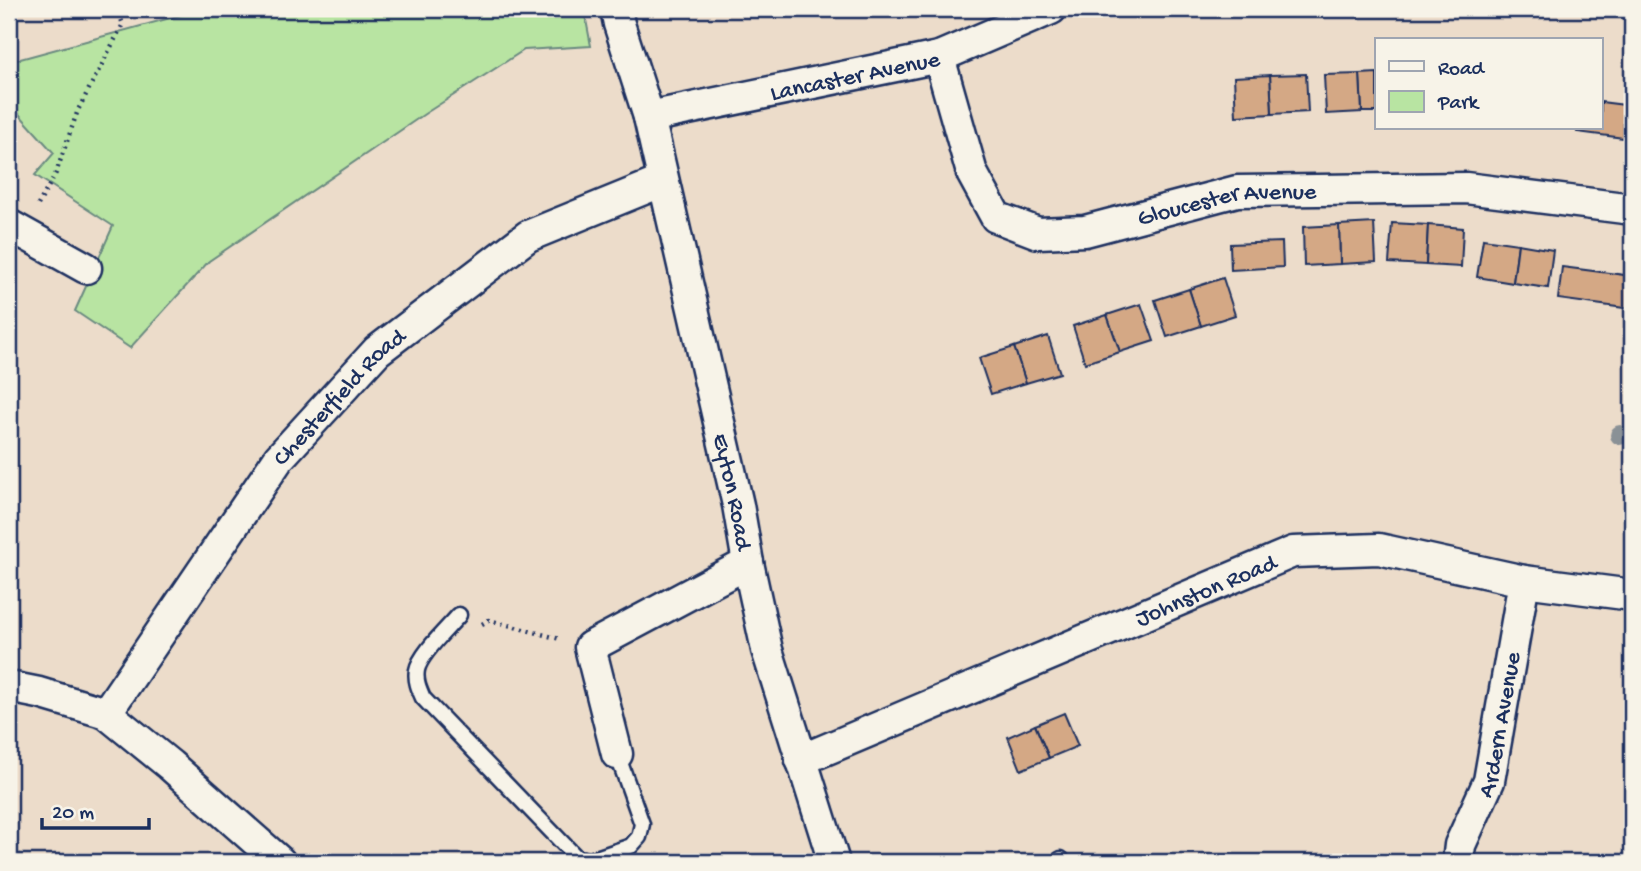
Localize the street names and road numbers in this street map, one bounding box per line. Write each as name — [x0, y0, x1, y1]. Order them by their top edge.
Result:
street label: Lancaster Avenue — [768, 46, 943, 110]
street label: Gloucester Avenue — [1135, 179, 1317, 235]
street label: Chesterfield Road — [268, 322, 414, 473]
street label: Eyton Road — [704, 431, 757, 554]
street label: Johnston Road — [1132, 549, 1283, 635]
street label: Ardern Avenue — [1472, 649, 1529, 803]

